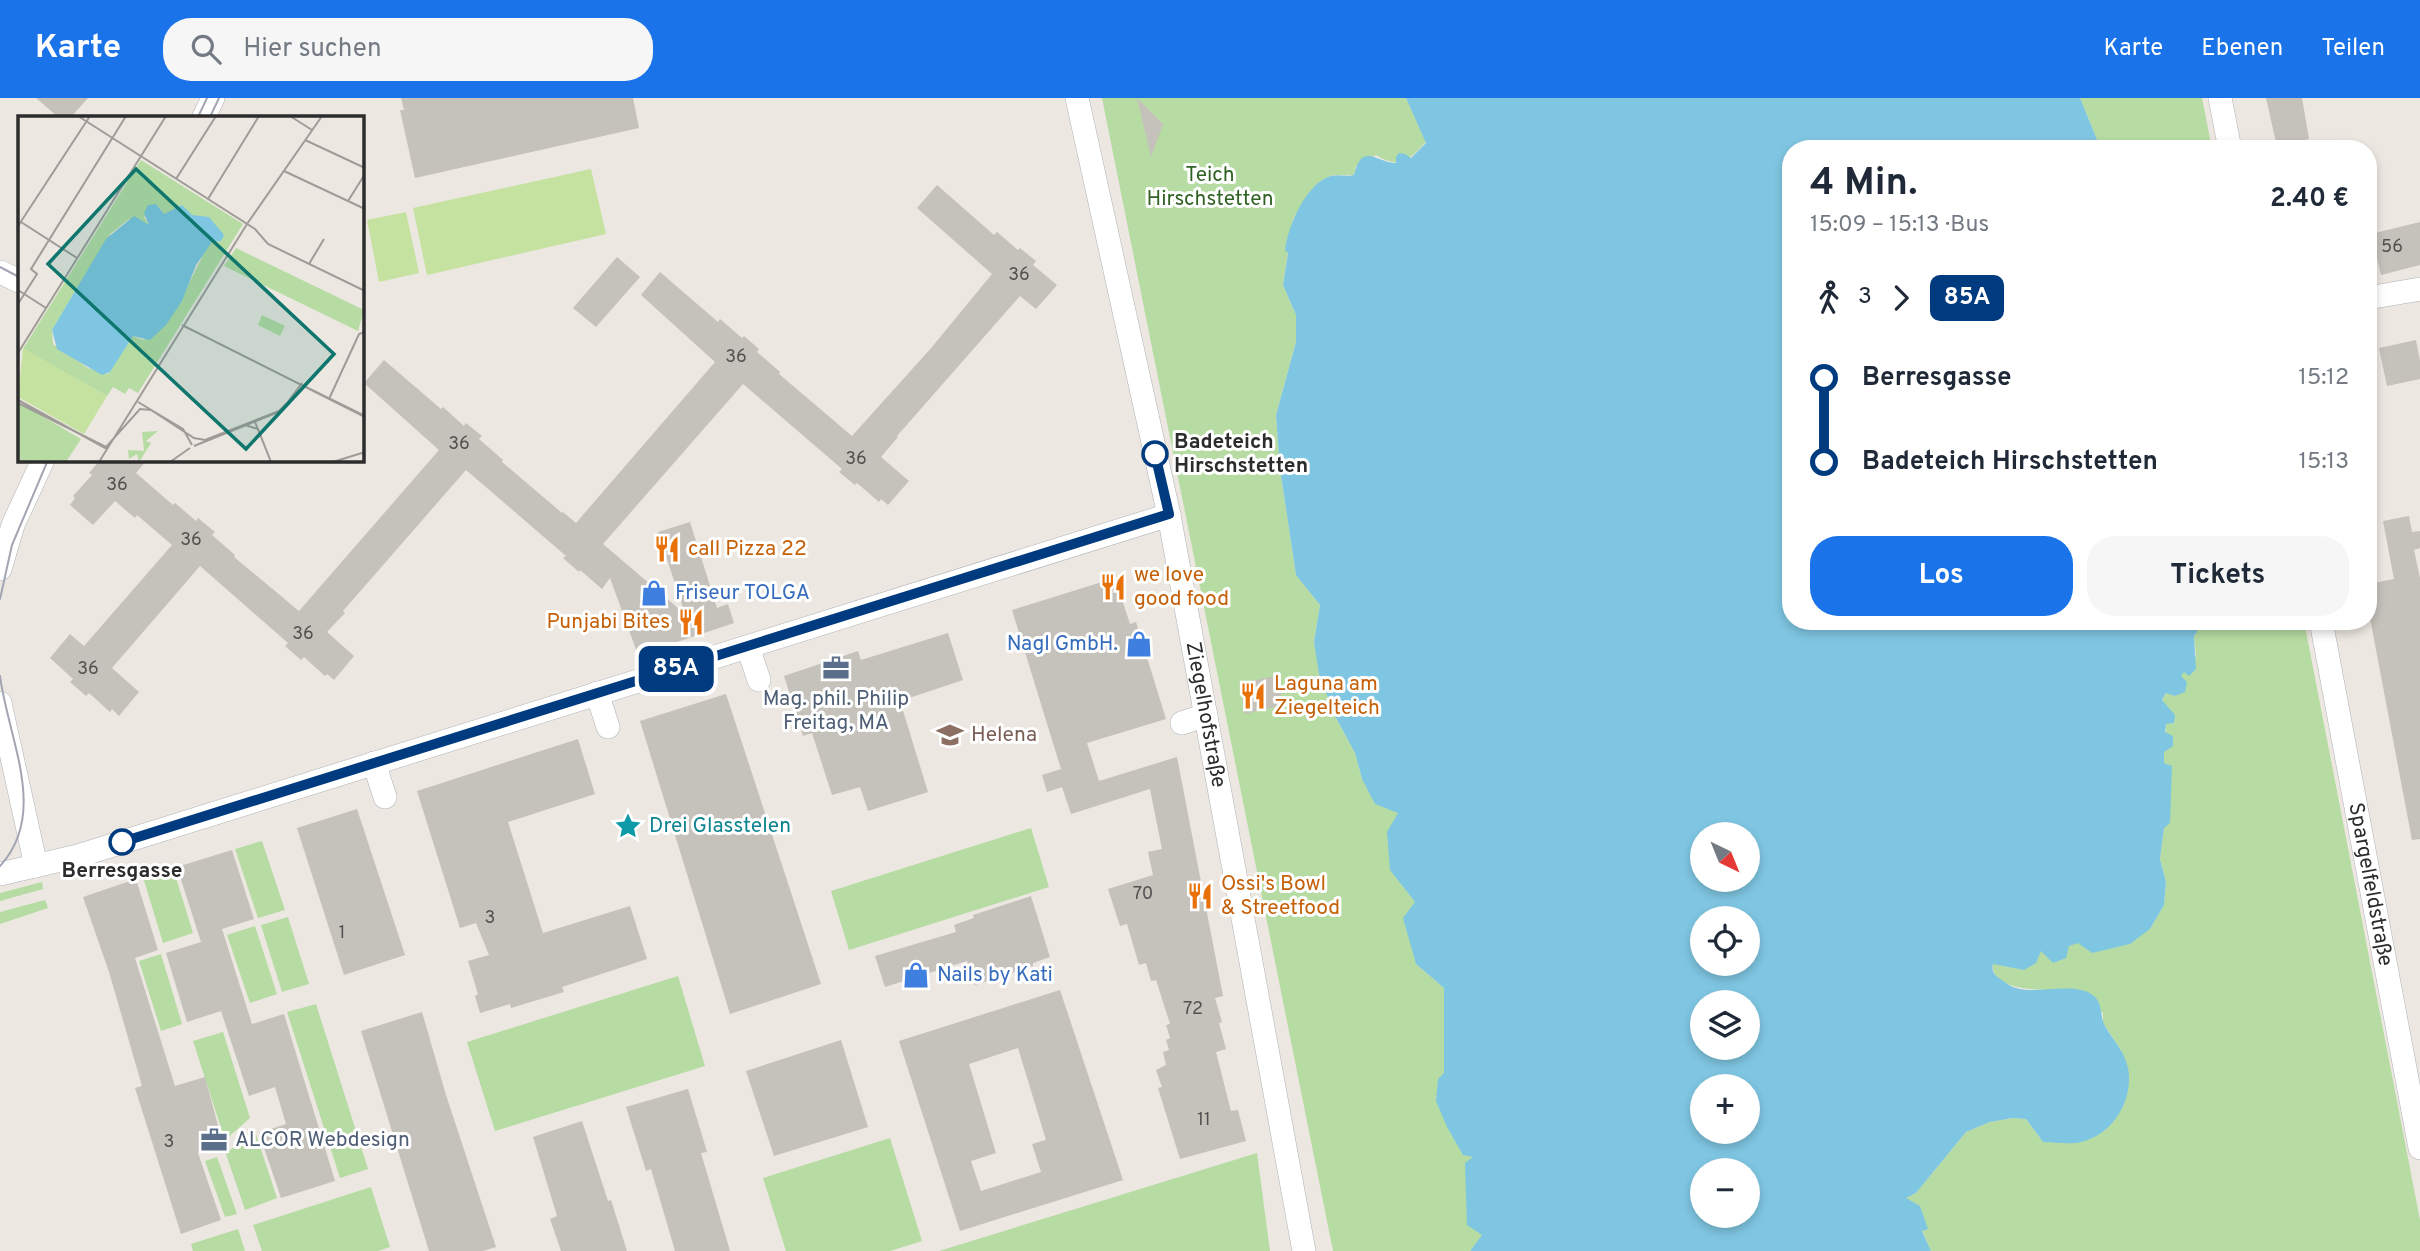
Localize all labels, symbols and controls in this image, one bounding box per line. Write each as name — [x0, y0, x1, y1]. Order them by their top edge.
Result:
search box — [163, 18, 653, 81]
text: Karte — [35, 28, 121, 70]
icon: search — [187, 30, 225, 68]
text: Hier suchen — [243, 33, 382, 66]
text: Karte — [2103, 34, 2163, 64]
text: Ebenen — [2201, 34, 2283, 64]
text: Teilen — [2321, 34, 2385, 64]
inset map — [18, 116, 364, 462]
text: 4 Min. — [1810, 160, 1917, 209]
park label: Teich Hirschstetten — [1146, 162, 1274, 213]
text: 2.40 € — [2270, 183, 2349, 216]
text: 15:09 – 15:13 · Bus — [1810, 211, 1989, 240]
house number: 56 — [2381, 236, 2403, 259]
house number: 36 — [1008, 264, 1030, 287]
icon: walk — [1810, 279, 1848, 317]
icon: forward — [1882, 279, 1920, 317]
text: 3 — [1858, 283, 1872, 312]
text: 85A — [1944, 283, 1990, 313]
house number: 36 — [725, 346, 747, 369]
text: Berresgasse — [1862, 362, 2012, 395]
text: 15:12 — [2298, 364, 2349, 393]
place label: Badeteich Hirschstetten — [1174, 429, 1308, 480]
house number: 36 — [448, 433, 470, 456]
marker: Badeteich Hirschstetten — [1142, 441, 1168, 467]
text: Badeteich Hirschstetten — [1862, 446, 2158, 479]
house number: 36 — [845, 448, 867, 471]
text: 15:13 — [2299, 448, 2349, 477]
house number: 36 — [106, 474, 128, 497]
house number: 36 — [180, 529, 202, 552]
restaurant icon: call Pizza 22 — [652, 534, 682, 564]
place label: call Pizza 22 — [688, 536, 807, 563]
button: Los — [1810, 536, 2073, 616]
button: Tickets — [2087, 536, 2349, 616]
place label: we love good food — [1134, 562, 1229, 613]
restaurant icon: we love good food — [1098, 572, 1128, 602]
shop icon: Friseur TOLGA — [639, 578, 669, 608]
place label: Friseur TOLGA — [675, 580, 810, 607]
restaurant icon: Punjabi Bites — [676, 607, 706, 637]
place label: Punjabi Bites — [546, 609, 670, 636]
house number: 36 — [292, 623, 314, 646]
shop icon: Nagl GmbH. — [1124, 629, 1154, 659]
place label: Nagl GmbH. — [1007, 631, 1118, 658]
street label: Ziegelhofstraße — [1179, 640, 1232, 790]
line badge: 85A — [636, 646, 716, 692]
office icon: Mag. phil. Philip Freitag, MA — [821, 653, 851, 683]
text: 85A — [653, 654, 699, 684]
house number: 36 — [77, 658, 99, 681]
place label: Laguna am Ziegelteich — [1274, 671, 1380, 722]
restaurant icon: Laguna am Ziegelteich — [1238, 681, 1268, 711]
place label: Mag. phil. Philip Freitag, MA — [763, 686, 909, 737]
school or university icon: Helena — [935, 720, 965, 750]
place label: Helena — [971, 722, 1037, 749]
street label: Spargelfeldstraße — [2342, 800, 2399, 968]
place icon: Drei Glasstelen — [613, 811, 643, 841]
place label: Drei Glasstelen — [649, 813, 791, 840]
north arrow — [1690, 822, 1760, 892]
map controls — [1690, 822, 1760, 1228]
marker: Berresgasse — [109, 829, 135, 855]
place label: Berresgasse — [62, 858, 182, 885]
place label: Ossi's Bowl & Streetfood — [1221, 871, 1340, 922]
restaurant icon: Ossi's Bowl & Streetfood — [1185, 881, 1215, 911]
house number: 70 — [1133, 883, 1153, 906]
button: locate — [1690, 906, 1760, 976]
house number: 3 — [485, 907, 495, 930]
house number: 1 — [339, 922, 345, 945]
shop icon: Nails by Kati — [901, 960, 931, 990]
place label: Nails by Kati — [937, 962, 1053, 989]
button: layers — [1690, 990, 1760, 1060]
house number: 72 — [1183, 998, 1203, 1021]
button: + — [1690, 1074, 1760, 1144]
house number: 11 — [1197, 1109, 1211, 1132]
office icon: ALCOR Webdesign — [199, 1125, 229, 1155]
place label: ALCOR Webdesign — [235, 1127, 410, 1154]
house number: 3 — [164, 1131, 174, 1154]
button: − — [1690, 1158, 1760, 1228]

